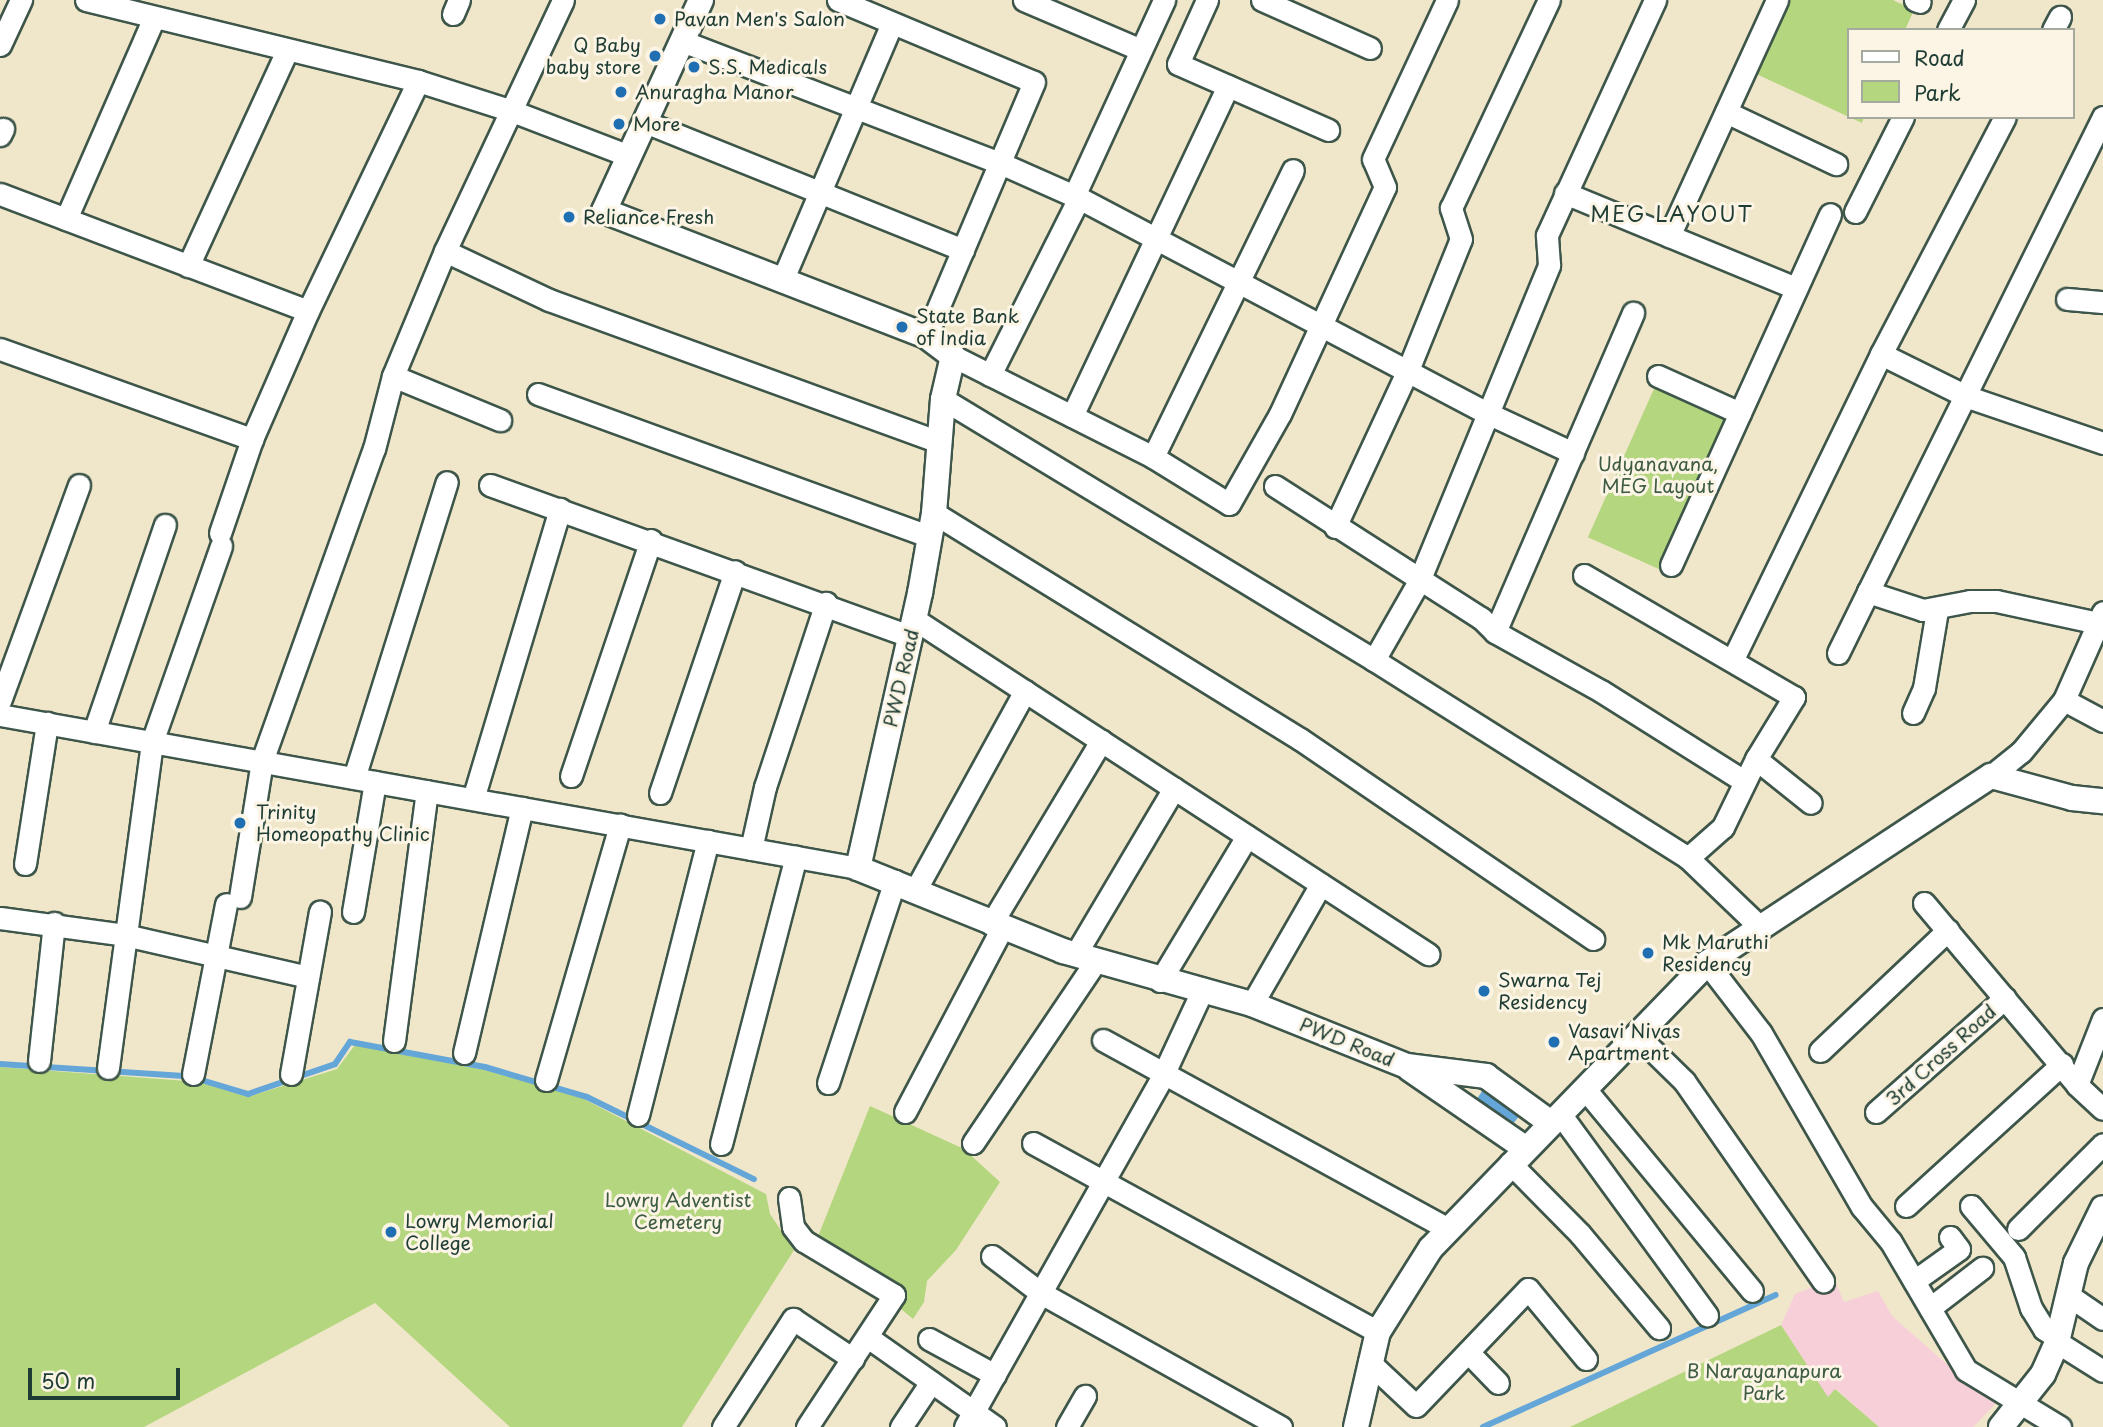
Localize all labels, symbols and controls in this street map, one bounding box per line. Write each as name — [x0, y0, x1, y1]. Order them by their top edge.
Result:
place label: Pavan Men's Salon — [674, 8, 844, 30]
marker: Pavan Men's Salon — [652, 11, 668, 27]
legend — [1848, 28, 2075, 119]
place label: Q Baby baby store — [545, 34, 641, 78]
text: Road — [1914, 41, 1965, 73]
marker: Q Baby baby store — [647, 48, 663, 64]
place label: S.S. Medicals — [708, 56, 827, 78]
marker: S.S. Medicals — [686, 59, 702, 75]
text: Park — [1914, 76, 1961, 108]
place label: Anuragha Manor — [635, 81, 793, 103]
marker: Anuragha Manor — [613, 84, 629, 100]
place label: More — [633, 113, 680, 135]
marker: More — [611, 116, 627, 132]
district label: MEG LAYOUT — [1591, 200, 1753, 226]
place label: Reliance Fresh — [583, 206, 713, 228]
marker: Reliance Fresh — [561, 209, 577, 225]
place label: State Bank of India — [916, 305, 1019, 349]
marker: State Bank of India — [894, 319, 910, 335]
park label: Udyanavana, MEG Layout — [1598, 453, 1718, 497]
street label: PWD Road — [879, 628, 923, 728]
place label: Trinity Homeopathy Clinic — [256, 801, 431, 845]
marker: Trinity Homeopathy Clinic — [230, 813, 250, 833]
place label: Mk Maruthi Residency — [1662, 931, 1770, 975]
marker: Mk Maruthi Residency — [1640, 945, 1656, 961]
place label: Swarna Tej Residency — [1498, 969, 1601, 1013]
marker: Swarna Tej Residency — [1476, 983, 1492, 999]
street label: 3rd Cross Road — [1881, 999, 2001, 1111]
street label: PWD Road — [1297, 1013, 1397, 1071]
place label: Vasavi Nivas Apartment — [1568, 1020, 1682, 1064]
marker: Vasavi Nivas Apartment — [1546, 1034, 1562, 1050]
park label: Lowry Adventist Cemetery — [603, 1189, 753, 1233]
place label: Lowry Memorial College — [405, 1210, 554, 1254]
marker: Lowry Memorial College — [383, 1224, 399, 1240]
scale bar — [32, 1354, 184, 1398]
park label: B Narayanapura Park — [1687, 1360, 1841, 1404]
text: 50 m — [41, 1364, 95, 1396]

